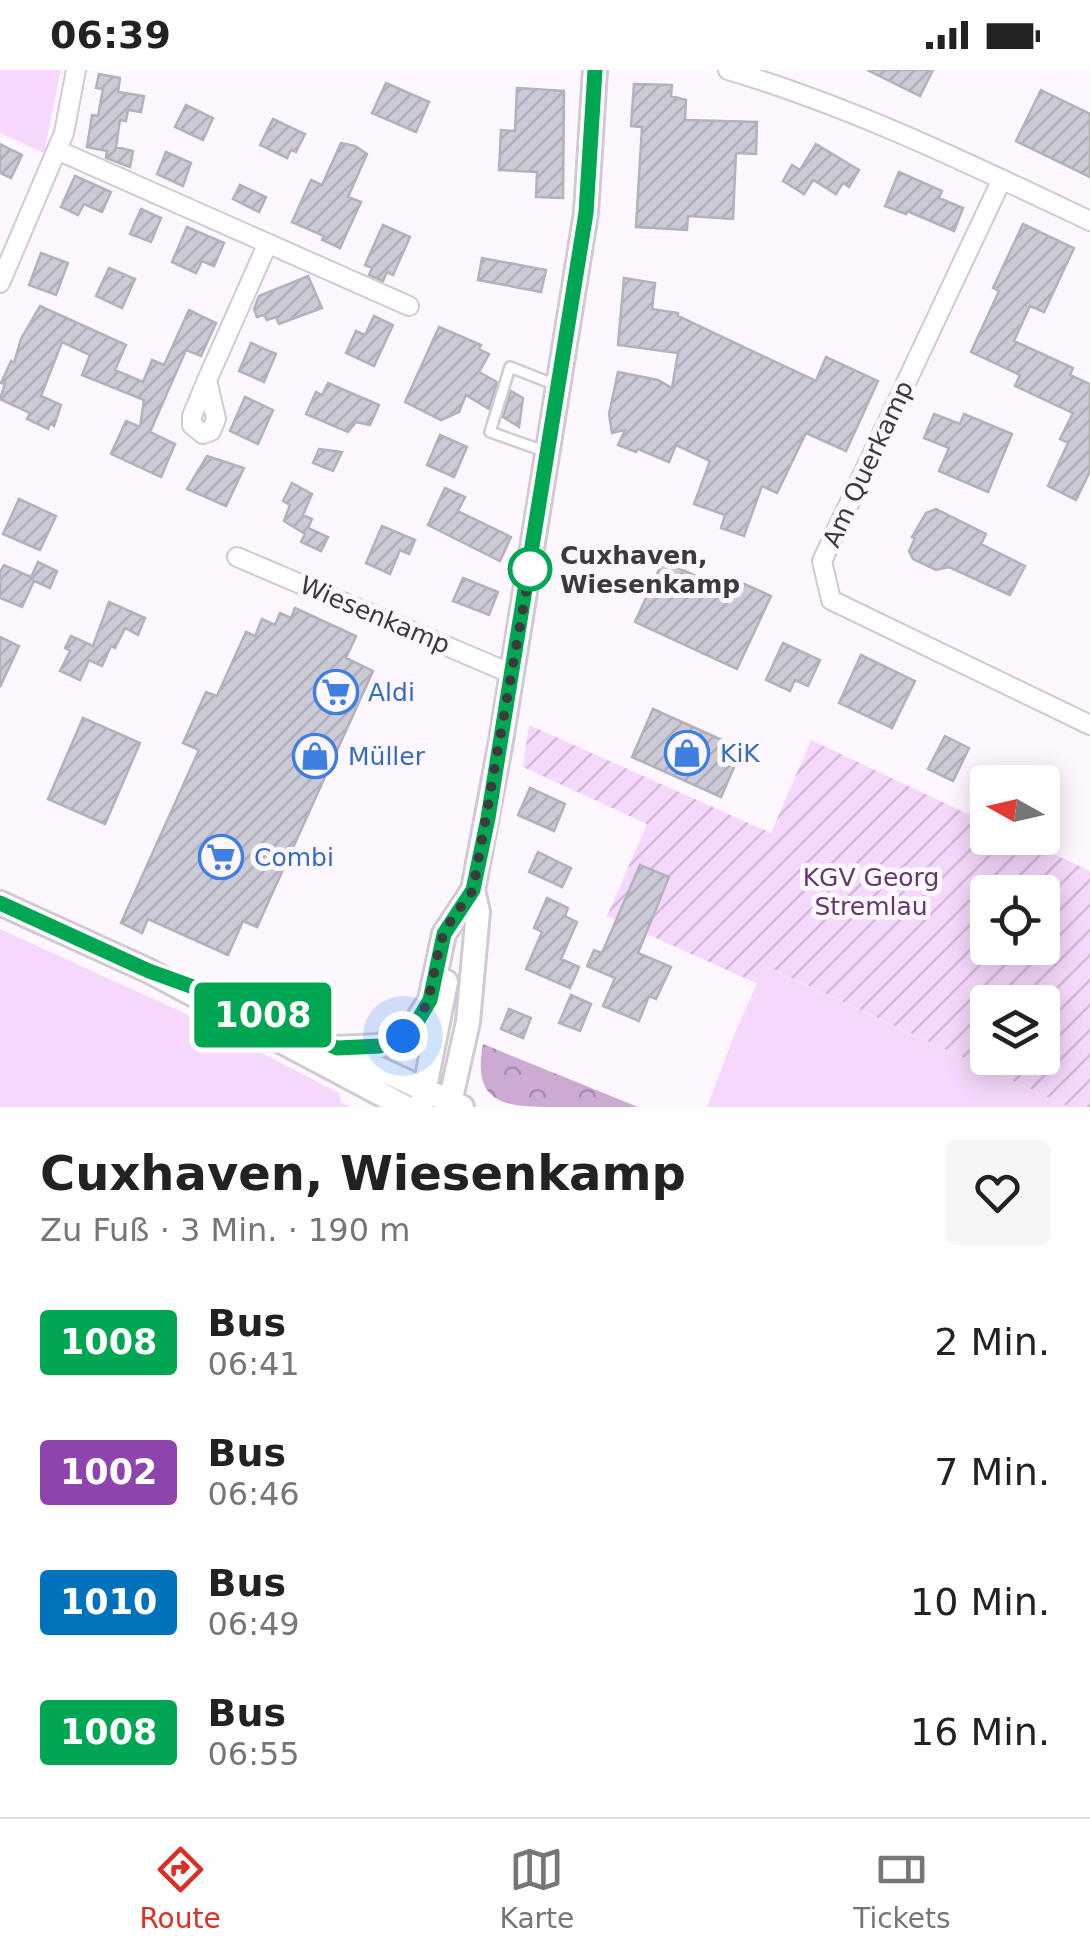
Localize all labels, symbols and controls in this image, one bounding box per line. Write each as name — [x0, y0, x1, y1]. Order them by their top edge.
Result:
text: 06:39 — [50, 13, 171, 57]
street label: Am Querkamp — [817, 376, 919, 552]
place label: Cuxhaven, Wiesenkamp — [560, 541, 740, 599]
marker: Cuxhaven, Wiesenkamp — [509, 548, 551, 590]
street label: Wiesenkamp — [296, 570, 454, 660]
supermarket icon: Aldi — [313, 669, 359, 715]
place label: Aldi — [368, 678, 415, 707]
shop icon: KiK — [664, 730, 710, 776]
shop icon: Müller — [292, 733, 338, 779]
place label: KiK — [720, 739, 760, 768]
place label: Müller — [348, 742, 426, 771]
north arrow — [970, 765, 1060, 855]
map controls — [970, 765, 1060, 1075]
supermarket icon: Combi — [198, 834, 244, 880]
place label: Combi — [254, 843, 334, 872]
park label: KGV Georg Stremlau — [803, 863, 939, 921]
button: locate — [970, 875, 1060, 965]
line badge: 1008 — [193, 982, 333, 1048]
button: layers — [970, 985, 1060, 1075]
text: 1008 — [214, 995, 312, 1035]
your location — [378, 1011, 428, 1061]
button: heart — [945, 1140, 1050, 1245]
text: Cuxhaven, Wiesenkamp — [40, 1145, 686, 1201]
text: Zu Fuß · 3 Min. · 190 m — [40, 1211, 410, 1249]
text: Bus — [207, 1301, 286, 1345]
text: 2 Min. — [934, 1320, 1050, 1364]
text: 1008 — [60, 1322, 157, 1362]
text: 06:41 — [207, 1345, 300, 1383]
text: Bus — [207, 1431, 286, 1475]
text: 7 Min. — [934, 1450, 1050, 1494]
text: 1002 — [60, 1452, 157, 1492]
text: 06:46 — [207, 1475, 300, 1513]
text: Bus — [207, 1561, 286, 1605]
text: 10 Min. — [910, 1580, 1050, 1624]
text: 1010 — [60, 1582, 157, 1622]
text: 06:49 — [207, 1605, 300, 1643]
text: Bus — [207, 1691, 286, 1735]
text: 16 Min. — [910, 1710, 1050, 1754]
text: 1008 — [60, 1712, 157, 1752]
text: 06:55 — [207, 1735, 300, 1773]
tab: Route — [139, 1842, 221, 1935]
tab: Karte — [500, 1842, 574, 1935]
tab: Tickets — [853, 1842, 951, 1935]

